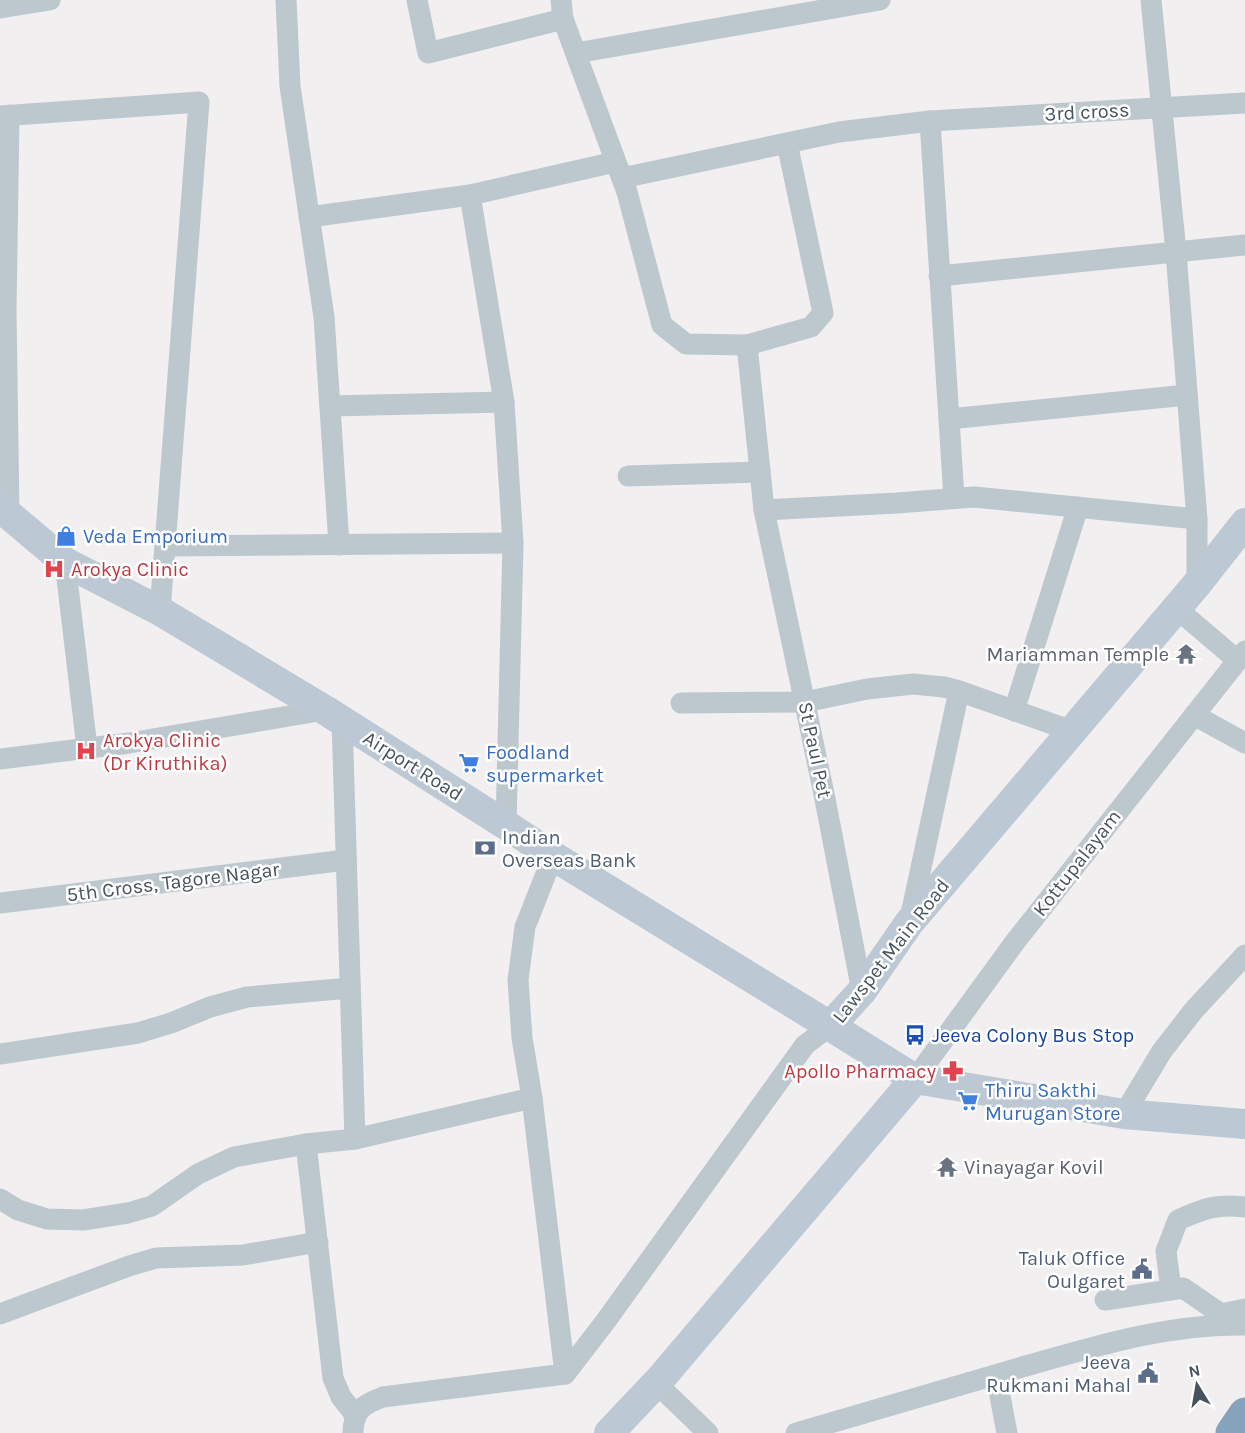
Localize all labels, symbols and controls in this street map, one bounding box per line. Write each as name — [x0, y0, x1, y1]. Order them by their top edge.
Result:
street label: 3rd cross — [1044, 98, 1130, 126]
shop icon: Veda Emporium — [54, 524, 78, 548]
place label: Veda Emporium — [83, 525, 228, 548]
hospital icon: Arokya Clinic — [42, 557, 66, 581]
place label: Arokya Clinic — [71, 558, 189, 581]
temple icon: Mariamman Temple — [1174, 642, 1198, 666]
place label: Mariamman Temple — [987, 643, 1169, 666]
street label: St Paul Pet — [794, 700, 837, 801]
street label: Airport Road — [359, 726, 467, 806]
place label: Arokya Clinic (Dr Kiruthika) — [103, 729, 228, 775]
hospital icon: Arokya Clinic (Dr Kiruthika) — [74, 739, 98, 763]
place label: Foodland supermarket — [486, 741, 604, 787]
supermarket icon: Foodland supermarket — [457, 751, 481, 775]
street label: Kottupalayam — [1028, 805, 1126, 921]
place label: Indian Overseas Bank — [502, 826, 636, 872]
bank icon: Indian Overseas Bank — [473, 836, 497, 860]
street label: 5th Cross, Tagore Nagar — [65, 857, 281, 906]
street label: Lawspet Main Road — [828, 874, 954, 1028]
bus stop icon: Jeeva Colony Bus Stop — [903, 1023, 927, 1047]
place label: Jeeva Colony Bus Stop — [932, 1024, 1134, 1047]
pharmacy icon: Apollo Pharmacy — [941, 1059, 965, 1083]
place label: Apollo Pharmacy — [784, 1060, 936, 1083]
place label: Thiru Sakthi Murugan Store — [985, 1079, 1121, 1125]
supermarket icon: Thiru Sakthi Murugan Store — [956, 1089, 980, 1113]
temple icon: Vinayagar Kovil — [935, 1155, 959, 1179]
place label: Vinayagar Kovil — [964, 1156, 1104, 1179]
place label: Taluk Office Oulgaret — [1019, 1247, 1125, 1293]
public building icon: Taluk Office Oulgaret — [1130, 1257, 1154, 1281]
place label: Jeeva Rukmani Mahal — [986, 1351, 1131, 1397]
north arrow — [1167, 1355, 1227, 1415]
text: N — [1187, 1360, 1202, 1381]
public building icon: Jeeva Rukmani Mahal — [1136, 1361, 1160, 1385]

